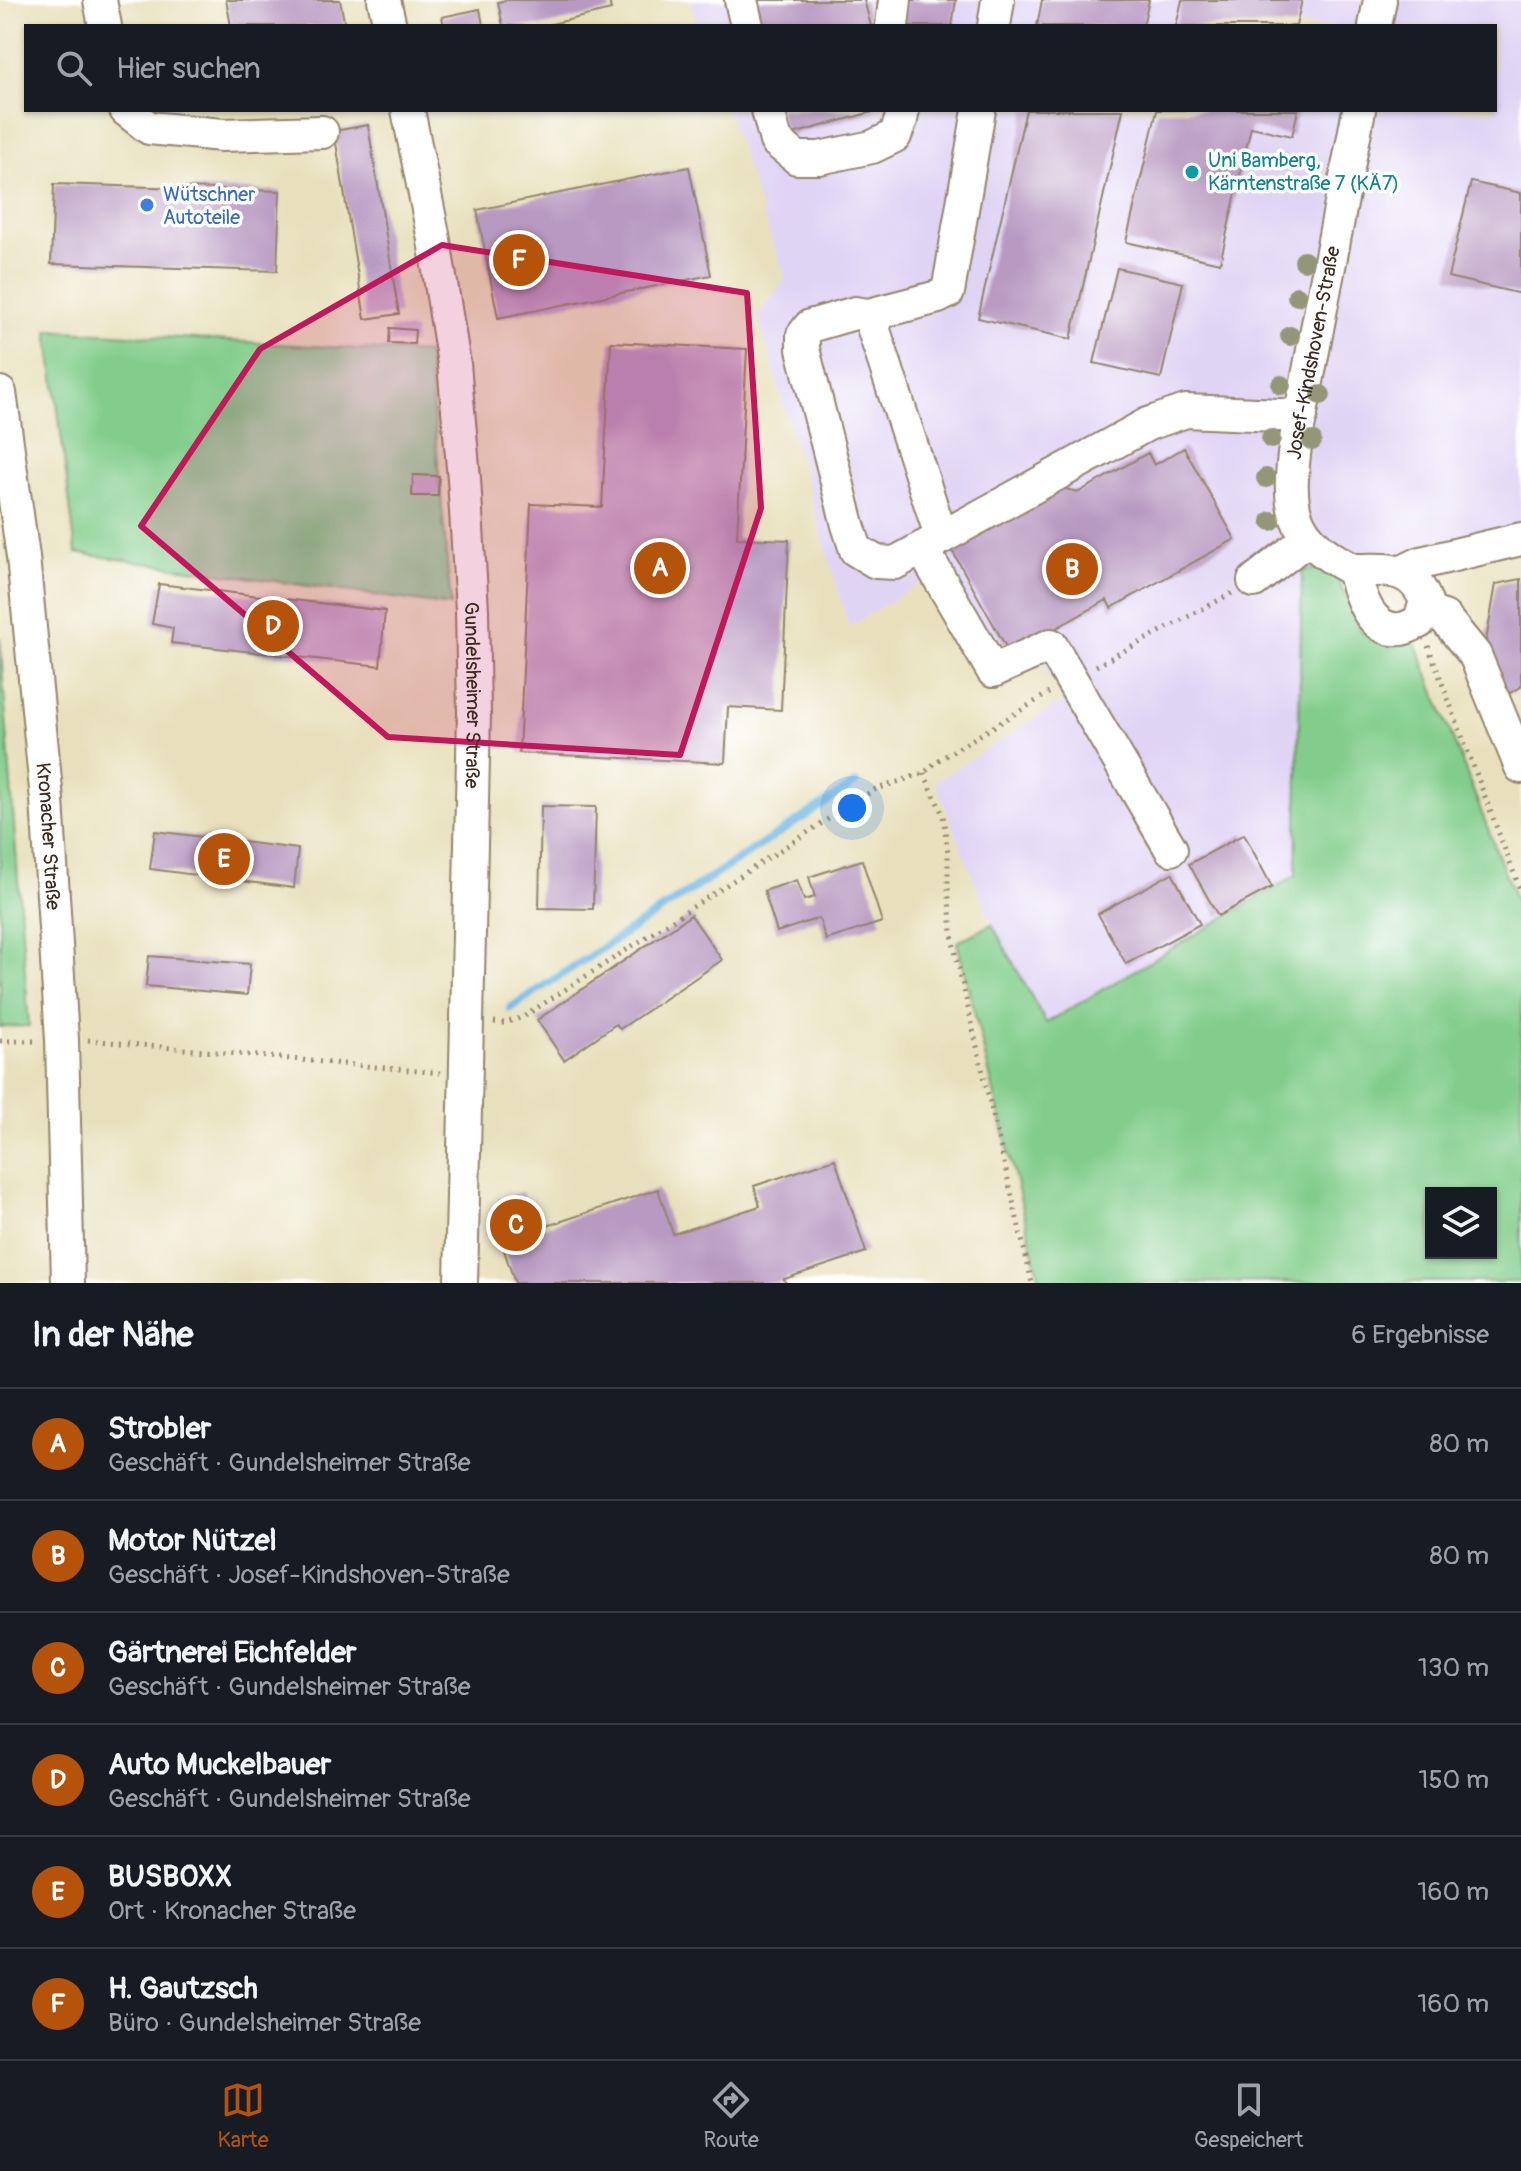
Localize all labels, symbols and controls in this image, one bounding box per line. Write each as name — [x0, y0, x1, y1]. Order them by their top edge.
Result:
search box — [24, 24, 1497, 112]
icon: search — [52, 46, 96, 90]
text: Hier suchen — [116, 50, 261, 87]
place label: Uni Bamberg, Kärntenstraße 7 (KÄ7) — [1208, 148, 1399, 196]
marker: Uni Bamberg, Kärntenstraße 7 (KÄ7) — [1183, 163, 1201, 181]
place label: Wütschner Autoteile — [163, 182, 255, 230]
marker: Wütschner Autoteile — [138, 196, 156, 214]
pin: F — [493, 230, 545, 290]
street label: Josef-Kindshoven-Straße — [1281, 244, 1345, 461]
pin: A — [634, 538, 686, 598]
pin: B — [1046, 539, 1098, 599]
pin: D — [247, 596, 299, 656]
street label: Gundelsheimer Straße — [459, 601, 487, 789]
street label: Kronacher Straße — [31, 761, 66, 911]
your location — [832, 788, 872, 828]
pin: E — [198, 829, 250, 889]
map controls — [1425, 1187, 1497, 1259]
button: layers — [1425, 1187, 1497, 1259]
pin: C — [490, 1195, 542, 1255]
text: In der Nähe — [32, 1314, 193, 1357]
text: 6 Ergebnisse — [1351, 1319, 1489, 1351]
text: Strobler — [108, 1410, 211, 1447]
text: A — [50, 1428, 66, 1460]
text: 80 m — [1429, 1428, 1489, 1460]
text: Geschäft · Gundelsheimer Straße — [108, 1447, 471, 1479]
text: Motor Nützel — [108, 1522, 277, 1559]
text: B — [51, 1540, 65, 1572]
text: 80 m — [1429, 1540, 1489, 1572]
text: Geschäft · Josef-Kindshoven-Straße — [108, 1559, 510, 1591]
text: Gärtnerei Eichfelder — [108, 1634, 357, 1671]
text: C — [50, 1652, 66, 1684]
text: 130 m — [1418, 1652, 1489, 1684]
text: Geschäft · Gundelsheimer Straße — [108, 1671, 471, 1703]
text: Auto Muckelbauer — [108, 1746, 331, 1783]
text: D — [50, 1764, 66, 1796]
text: 150 m — [1418, 1764, 1489, 1796]
text: Geschäft · Gundelsheimer Straße — [108, 1783, 471, 1815]
text: BUSBOXX — [108, 1858, 232, 1895]
text: E — [51, 1876, 65, 1908]
text: 160 m — [1417, 1876, 1489, 1908]
text: Ort · Kronacher Straße — [108, 1895, 356, 1927]
text: H. Gautzsch — [108, 1970, 258, 2007]
text: F — [50, 1988, 66, 2020]
text: 160 m — [1417, 1988, 1489, 2020]
text: Büro · Gundelsheimer Straße — [108, 2007, 421, 2039]
tab: Karte — [218, 2078, 269, 2154]
tab: Route — [704, 2078, 759, 2154]
tab: Gespeichert — [1194, 2078, 1303, 2154]

